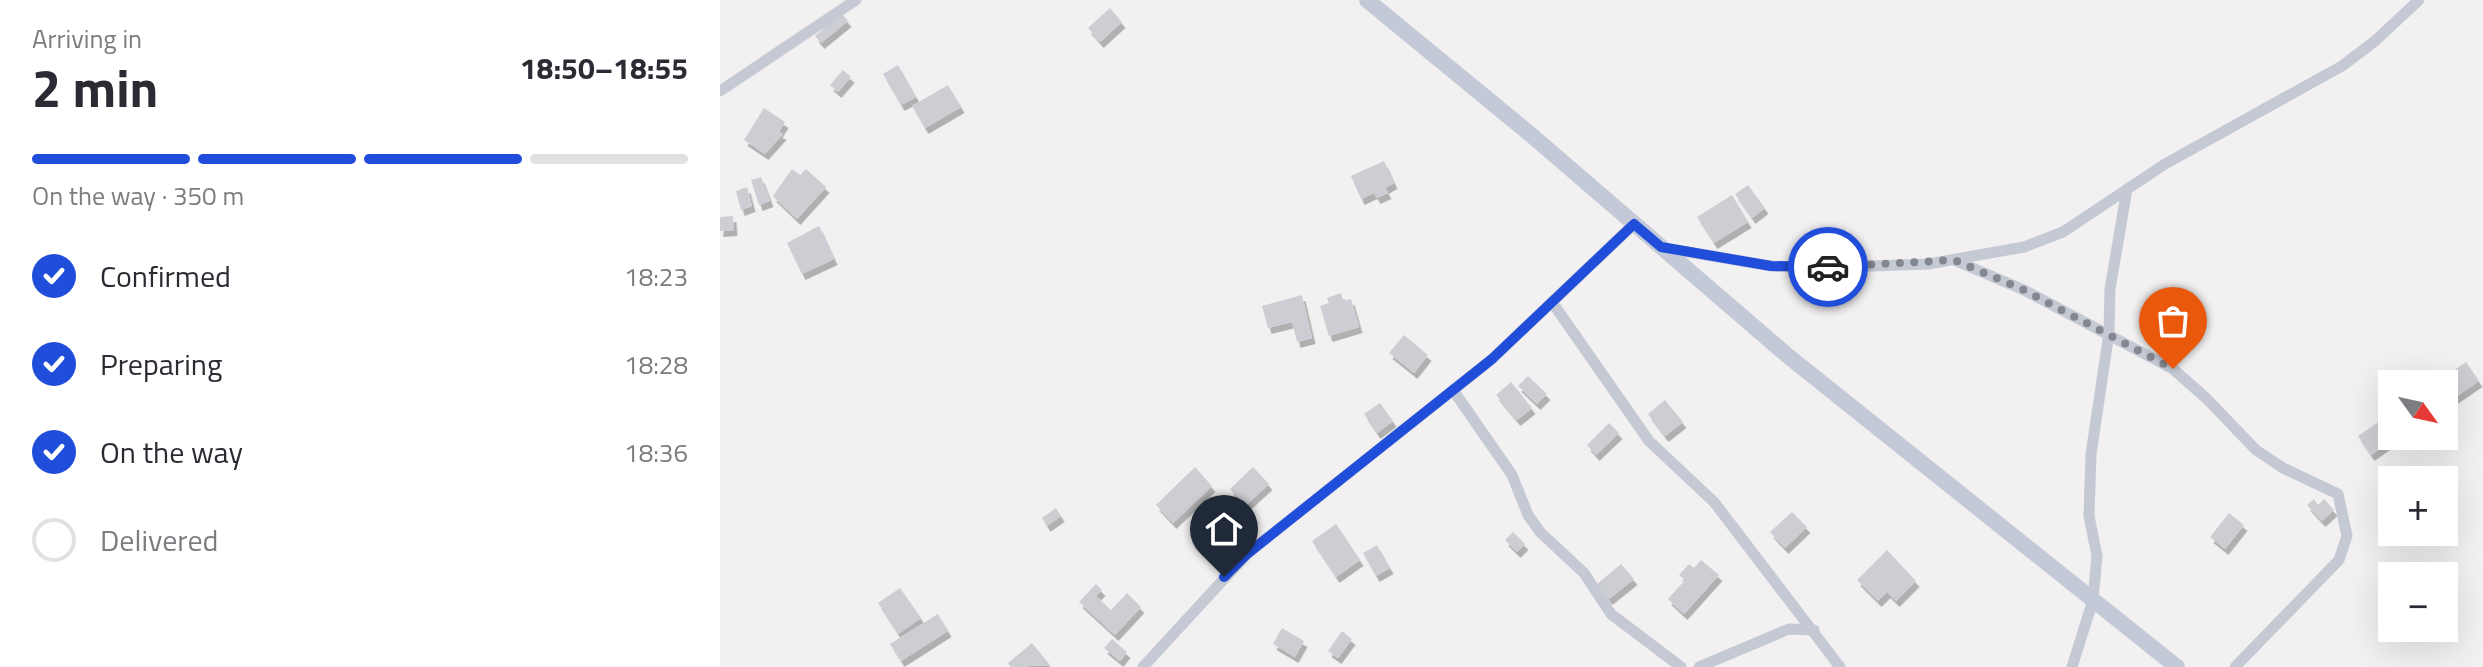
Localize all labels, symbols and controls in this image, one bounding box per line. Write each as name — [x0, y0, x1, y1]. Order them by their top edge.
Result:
text: Arriving in — [32, 19, 142, 58]
text: 18:50–18:55 — [520, 45, 688, 91]
text: 2 min — [32, 48, 158, 127]
text: On the way · 350 m — [32, 176, 244, 215]
courier — [1788, 227, 1868, 307]
icon: car — [1806, 245, 1850, 289]
text: Confirmed — [100, 253, 231, 299]
icon: check — [32, 254, 76, 298]
text: 18:23 — [624, 257, 688, 296]
pin — [2139, 287, 2207, 369]
icon: bag — [2151, 299, 2195, 343]
text: Preparing — [100, 341, 222, 387]
icon: check — [32, 342, 76, 386]
text: 18:28 — [624, 345, 688, 384]
north arrow — [2378, 370, 2458, 450]
map controls — [2378, 370, 2458, 642]
text: On the way — [100, 429, 243, 475]
icon: check — [32, 430, 76, 474]
text: 18:36 — [624, 433, 688, 472]
button: + — [2378, 466, 2458, 546]
pin — [1190, 495, 1258, 577]
icon: home — [1202, 507, 1246, 551]
text: Delivered — [100, 517, 218, 563]
button: − — [2378, 562, 2458, 642]

